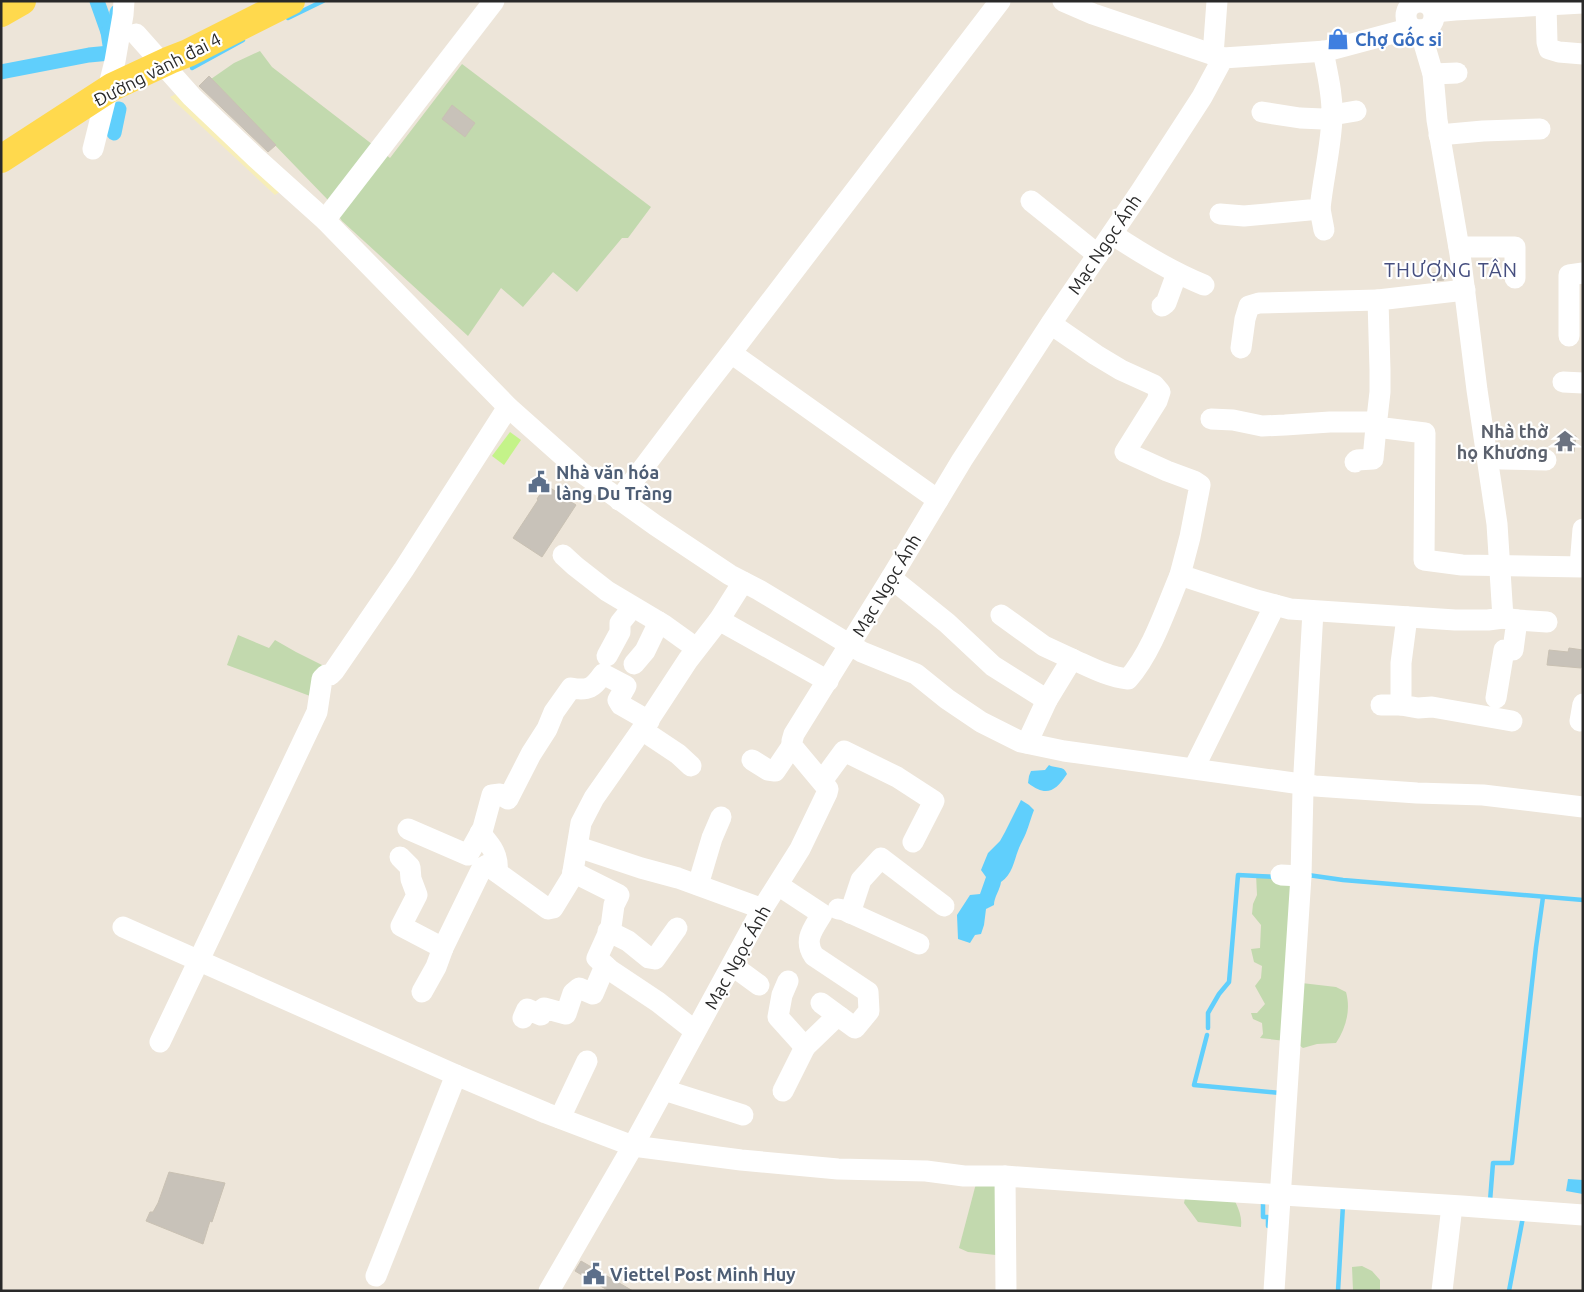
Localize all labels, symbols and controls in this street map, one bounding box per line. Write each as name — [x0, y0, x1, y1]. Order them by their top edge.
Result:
shop icon: Chợ Gốc si — [1325, 26, 1351, 52]
place label: Chợ Gốc si — [1355, 26, 1442, 49]
street label: Đường vành đai 4 — [90, 28, 224, 110]
street label: Mạc Ngọc Ánh — [1062, 190, 1145, 298]
district label: THƯỢNG TÂN — [1384, 258, 1518, 281]
place label: Nhà thờ họ Khương — [1457, 421, 1548, 462]
temple icon: Nhà thờ họ Khương — [1552, 428, 1578, 454]
place label: Nhà văn hóa làng Du Tràng — [556, 462, 673, 503]
public building icon: Nhà văn hóa làng Du Tràng — [526, 469, 552, 495]
street label: Mạc Ngọc Ánh — [847, 530, 924, 640]
street label: Mạc Ngọc Ánh — [699, 901, 774, 1013]
public building icon: Viettel Post Minh Huy — [581, 1261, 607, 1287]
place label: Viettel Post Minh Huy — [610, 1264, 796, 1284]

